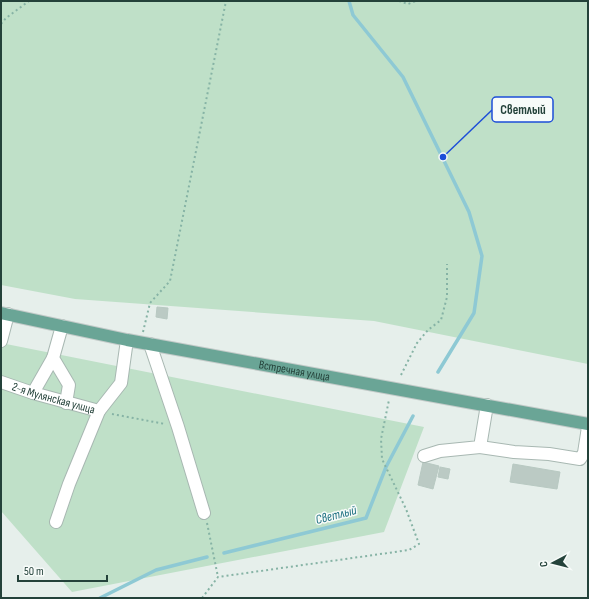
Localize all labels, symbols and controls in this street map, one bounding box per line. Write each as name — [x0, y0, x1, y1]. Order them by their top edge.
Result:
callout: Светлый — [492, 97, 553, 122]
text: Светлый — [500, 102, 546, 118]
street label: Встречная улица — [258, 357, 332, 384]
street label: 2-я Мулянская улица — [10, 379, 97, 417]
water label: Светлый — [314, 502, 359, 528]
north arrow — [533, 543, 573, 583]
scale bar — [18, 557, 107, 583]
text: С — [537, 560, 550, 568]
text: 50 m — [24, 564, 44, 579]

